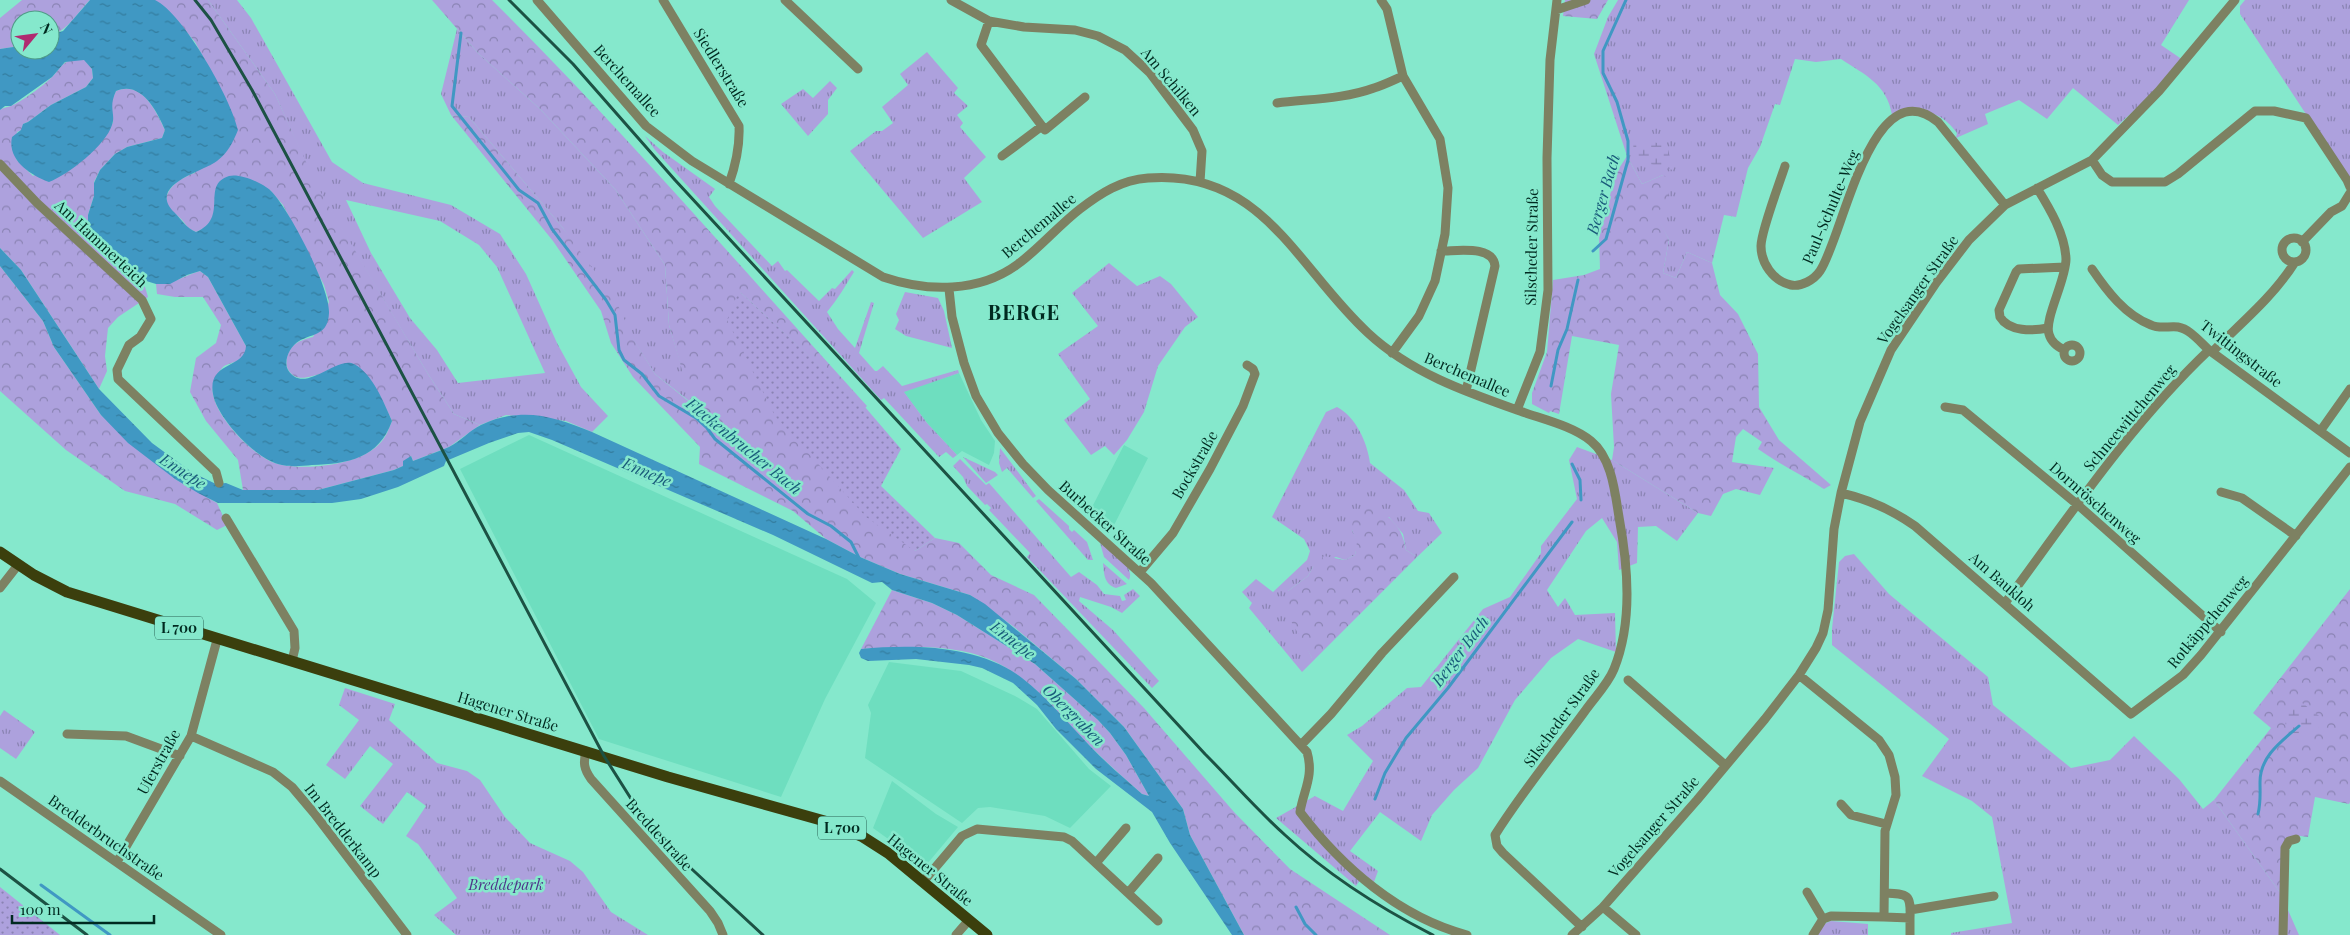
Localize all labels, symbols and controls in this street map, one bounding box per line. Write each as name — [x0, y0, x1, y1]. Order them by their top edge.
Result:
north arrow — [10, 10, 60, 60]
text: N — [36, 19, 58, 37]
street label: Siedlerstraße — [690, 24, 754, 111]
street label: Berchemallee — [590, 40, 666, 121]
street label: Am Schilken — [1137, 42, 1206, 120]
street label: Paul-Schulte-Weg — [1797, 146, 1863, 267]
water label: Berger Bach — [1581, 151, 1624, 237]
street label: Berchemallee — [997, 188, 1080, 262]
street label: Silscheder Straße — [1520, 188, 1542, 306]
street label: Am Hammerteich — [50, 194, 152, 291]
street label: Vogelsanger Straße — [1871, 231, 1962, 349]
district label: BERGE — [988, 298, 1060, 325]
street label: Twittingstraße — [2197, 315, 2287, 392]
street label: Berchemallee — [1421, 347, 1513, 401]
street label: Schneewittchenweg — [2079, 360, 2180, 475]
water label: Fleckenbrucher Bach — [681, 392, 806, 499]
street label: Bockstraße — [1167, 427, 1222, 502]
water label: Ennepe — [155, 447, 210, 493]
water label: Ennepe — [619, 452, 675, 491]
street label: Dornröschenweg — [2046, 457, 2146, 548]
street label: Burbecker Straße — [1055, 476, 1156, 569]
street label: Am Baukloh — [1965, 547, 2040, 615]
street label: Rotkäppchenweg — [2162, 571, 2252, 672]
water label: Berger Bach — [1426, 611, 1493, 691]
water label: Ennepe — [986, 615, 1040, 664]
road number: L 700 — [155, 616, 203, 640]
street label: Silscheder Straße — [1519, 664, 1604, 771]
water label: Obergraben — [1039, 679, 1110, 750]
street label: Hagener Straße — [455, 686, 561, 736]
street label: Uferstraße — [132, 725, 184, 798]
street label: Vogelsanger Straße — [1603, 771, 1703, 882]
street label: Im Bredderkamp — [301, 779, 387, 882]
street label: Bredderbruchstraße — [45, 790, 168, 885]
street label: Breddestraße — [622, 794, 698, 875]
road number: L 700 — [818, 816, 866, 840]
street label: Hagener Straße — [884, 829, 978, 910]
park label: Breddepark — [468, 874, 544, 894]
scale bar — [12, 892, 155, 924]
text: 100 m — [20, 899, 61, 919]

